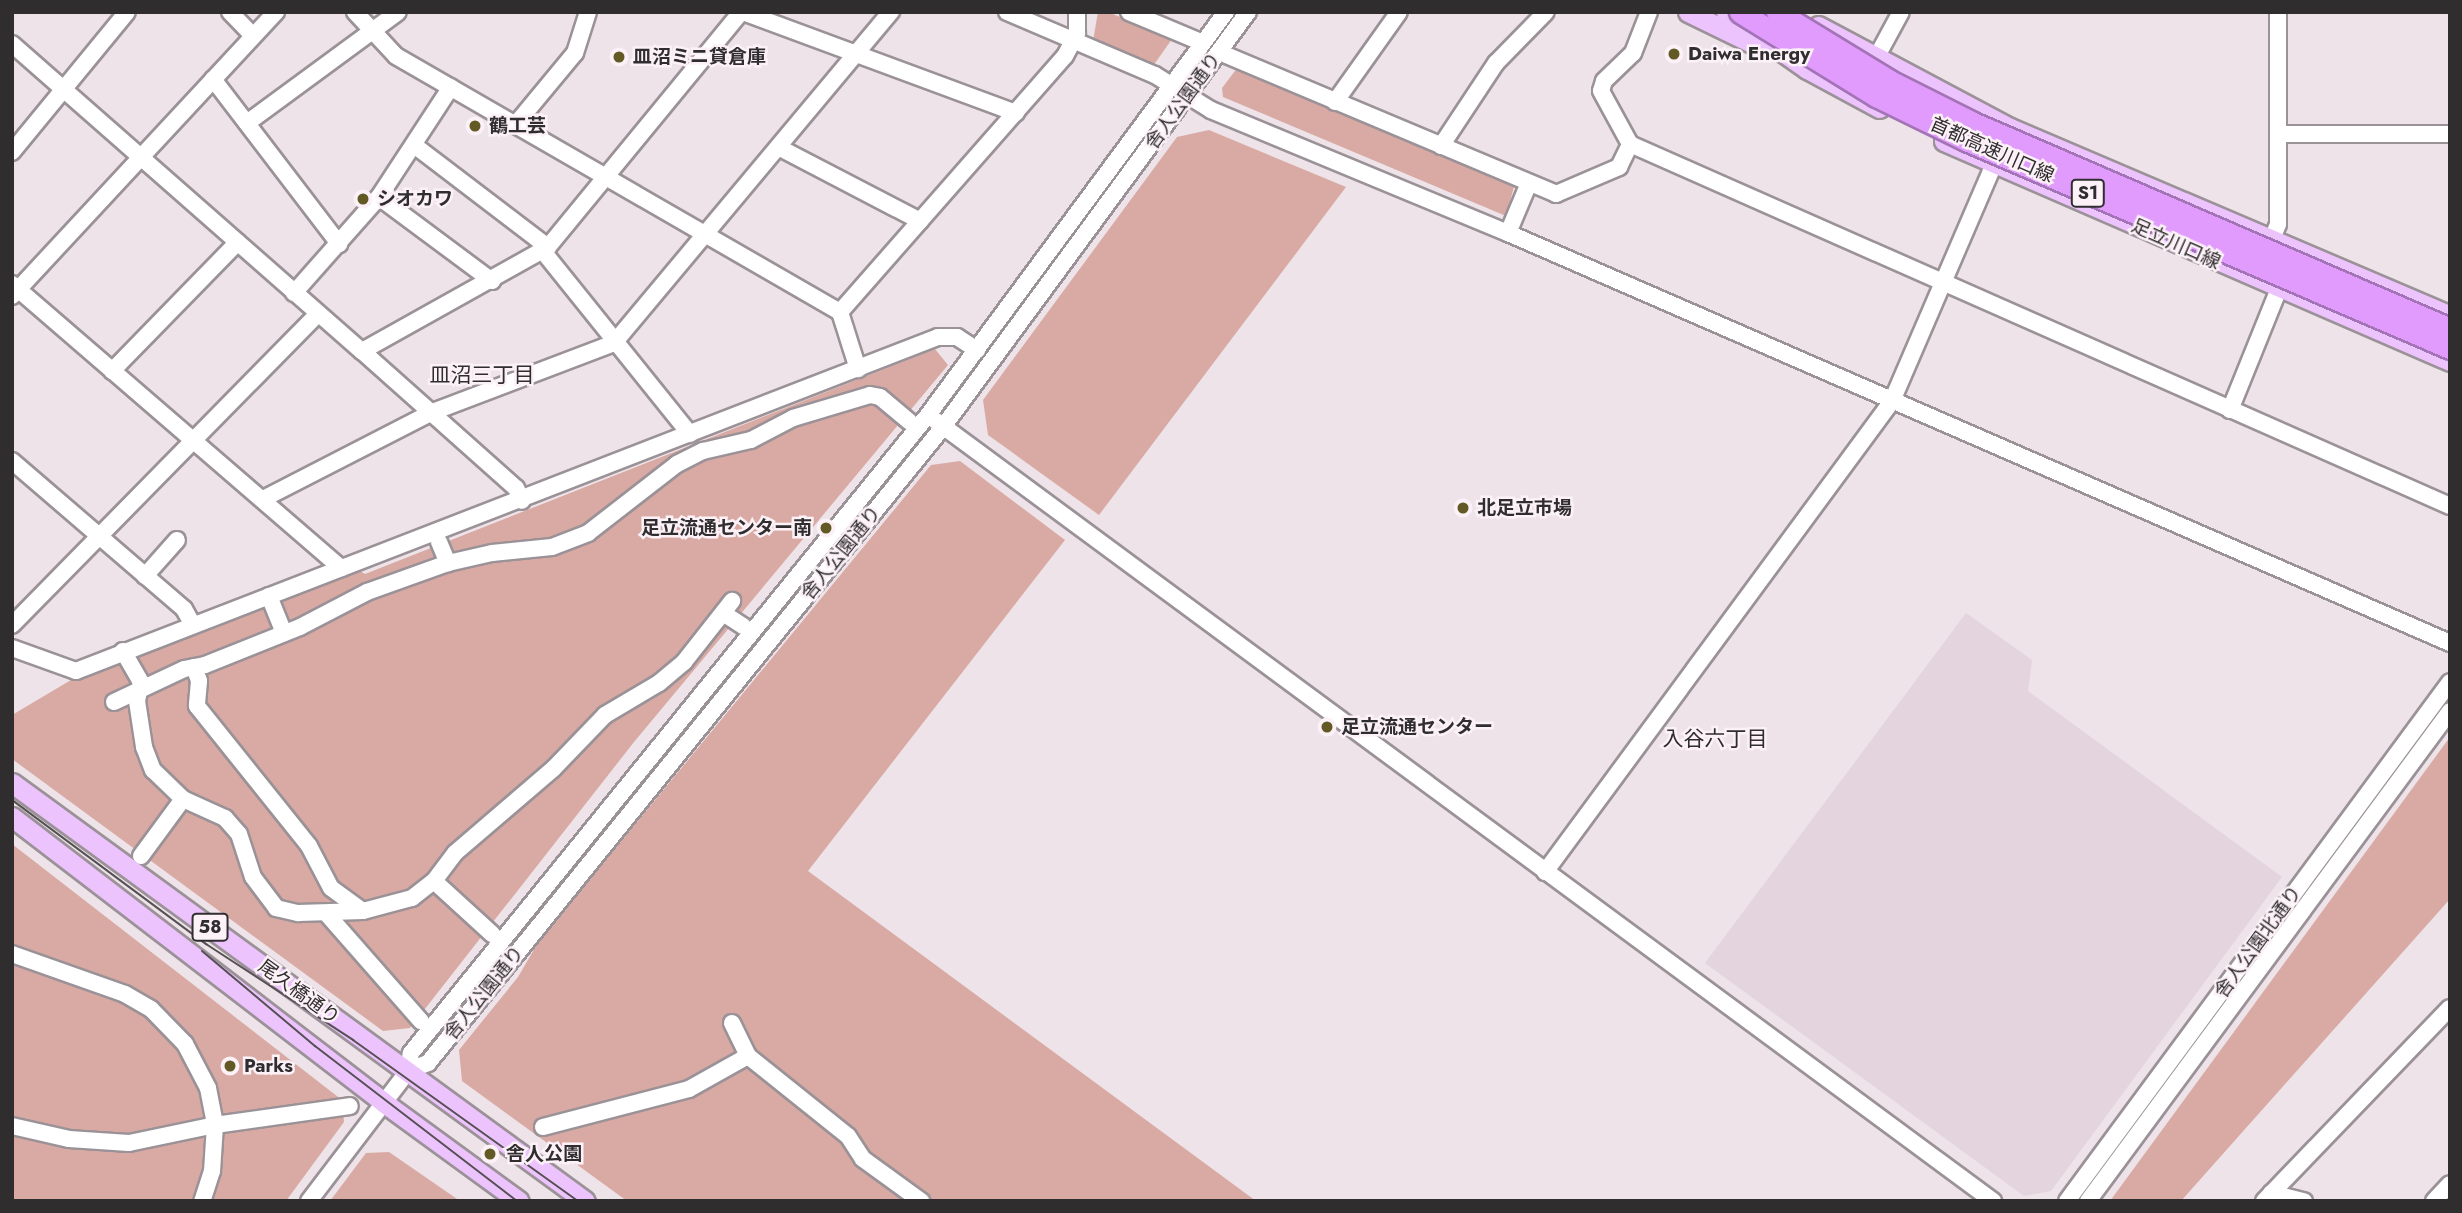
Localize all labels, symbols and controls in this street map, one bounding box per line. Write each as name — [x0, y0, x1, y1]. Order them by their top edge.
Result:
place label: Daiwa Energy — [1688, 43, 1810, 65]
place label: 皿沼ミニ貸倉庫 — [633, 46, 766, 68]
marker: Daiwa Energy — [1666, 46, 1682, 62]
street label: 舎人公園通り — [1140, 48, 1226, 154]
marker: 皿沼ミニ貸倉庫 — [611, 49, 627, 65]
street label: 首都高速川口線 — [1927, 113, 2057, 187]
place label: 鶴工芸 — [489, 115, 546, 137]
marker: 鶴工芸 — [467, 118, 483, 134]
road number: S1 — [2070, 178, 2106, 208]
place label: シオカワ — [377, 188, 453, 210]
marker: シオカワ — [355, 191, 371, 207]
street label: 足立川口線 — [2128, 214, 2224, 274]
district label: 皿沼三丁目 — [430, 362, 534, 388]
place label: 北足立市場 — [1477, 497, 1572, 519]
marker: 北足立市場 — [1455, 500, 1471, 516]
street label: 舎人公園通り — [796, 502, 886, 604]
place label: 足立流通センター南 — [641, 517, 812, 539]
marker: 足立流通センター南 — [818, 520, 834, 536]
place label: 足立流通センター — [1341, 716, 1493, 738]
marker: 足立流通センター — [1319, 719, 1335, 735]
district label: 入谷六丁目 — [1663, 726, 1767, 752]
street label: 舎人公園北通り — [2210, 881, 2306, 1003]
road number: 58 — [191, 912, 229, 942]
street label: 舎人公園通り — [439, 942, 529, 1044]
street label: 尾久橋通り — [254, 955, 344, 1029]
place label: Parks — [244, 1055, 293, 1077]
marker: Parks — [222, 1058, 238, 1074]
place label: 舎人公園 — [506, 1143, 582, 1165]
marker: 舎人公園 — [480, 1144, 500, 1164]

